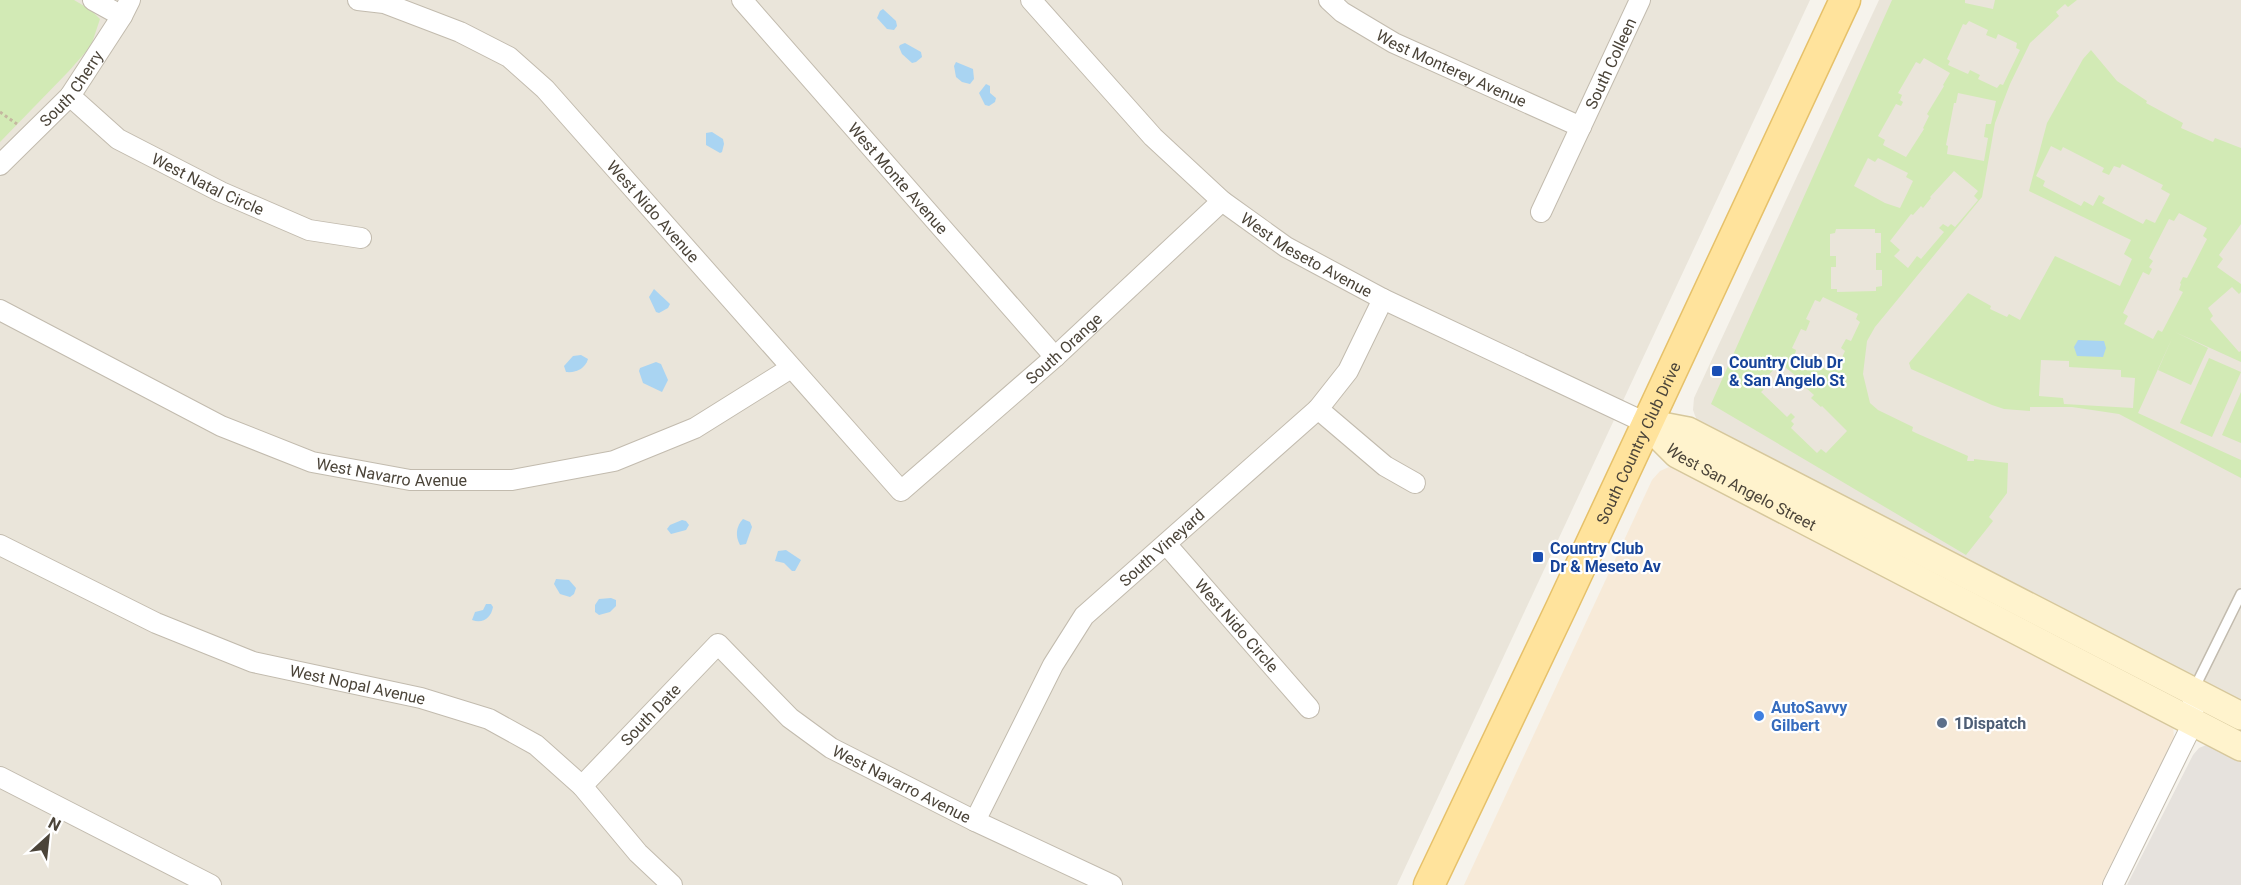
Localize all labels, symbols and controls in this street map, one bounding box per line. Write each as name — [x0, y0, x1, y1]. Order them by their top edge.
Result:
street label: South Colleen — [1581, 15, 1640, 112]
street label: West Monterey Avenue — [1373, 26, 1529, 111]
street label: South Cherry — [36, 47, 107, 131]
street label: West Monte Avenue — [844, 119, 952, 238]
street label: West Natal Circle — [149, 149, 267, 219]
street label: West Nido Avenue — [603, 157, 703, 266]
street label: West Meseto Avenue — [1237, 209, 1375, 301]
street label: South Orange — [1022, 309, 1106, 388]
place label: Country Club Dr & San Angelo St — [1729, 353, 1845, 390]
street label: South Country Club Drive — [1592, 359, 1685, 527]
marker: Country Club Dr & San Angelo St — [1710, 364, 1724, 378]
street label: West San Angelo Street — [1662, 440, 1819, 535]
street label: West Navarro Avenue — [314, 454, 467, 490]
street label: South Vineyard — [1115, 505, 1208, 590]
place label: Country Club Dr & Meseto Av — [1550, 539, 1661, 576]
marker: Country Club Dr & Meseto Av — [1531, 550, 1545, 564]
street label: West Nido Circle — [1191, 575, 1282, 676]
street label: West Nopal Avenue — [288, 661, 428, 709]
street label: South Date — [617, 680, 685, 750]
place label: AutoSavvy Gilbert — [1771, 698, 1848, 735]
marker: AutoSavvy Gilbert — [1752, 709, 1766, 723]
place label: 1Dispatch — [1954, 714, 2026, 733]
marker: 1Dispatch — [1935, 716, 1949, 730]
street label: West Navarro Avenue — [829, 741, 974, 827]
north arrow — [18, 807, 78, 867]
text: N — [45, 813, 64, 835]

